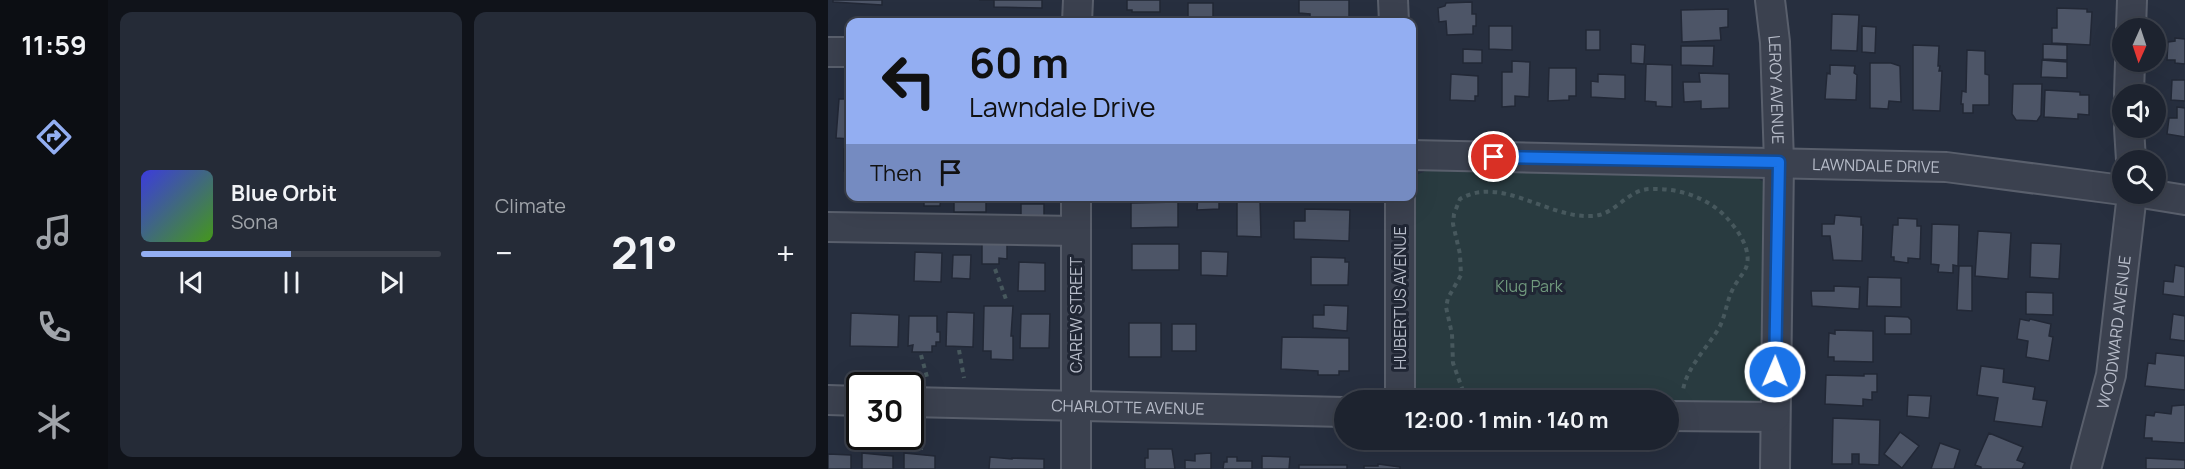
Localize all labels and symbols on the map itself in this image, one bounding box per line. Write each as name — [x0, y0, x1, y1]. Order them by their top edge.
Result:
north arrow — [2112, 18, 2166, 72]
street label: LEROY AVENUE — [1763, 34, 1789, 145]
pin — [1468, 131, 1519, 182]
street label: LAWNDALE DRIVE — [1812, 153, 1940, 178]
street label: HUBERTUS AVENUE — [1389, 226, 1411, 370]
street label: WOODWARD AVENUE — [2091, 254, 2136, 412]
street label: CAREW STREET — [1065, 257, 1087, 373]
park label: Klug Park — [1495, 275, 1564, 297]
position arrow — [1743, 340, 1807, 404]
speed limit sign: 30 — [846, 372, 924, 450]
street label: CHARLOTTE AVENUE — [1051, 394, 1205, 420]

